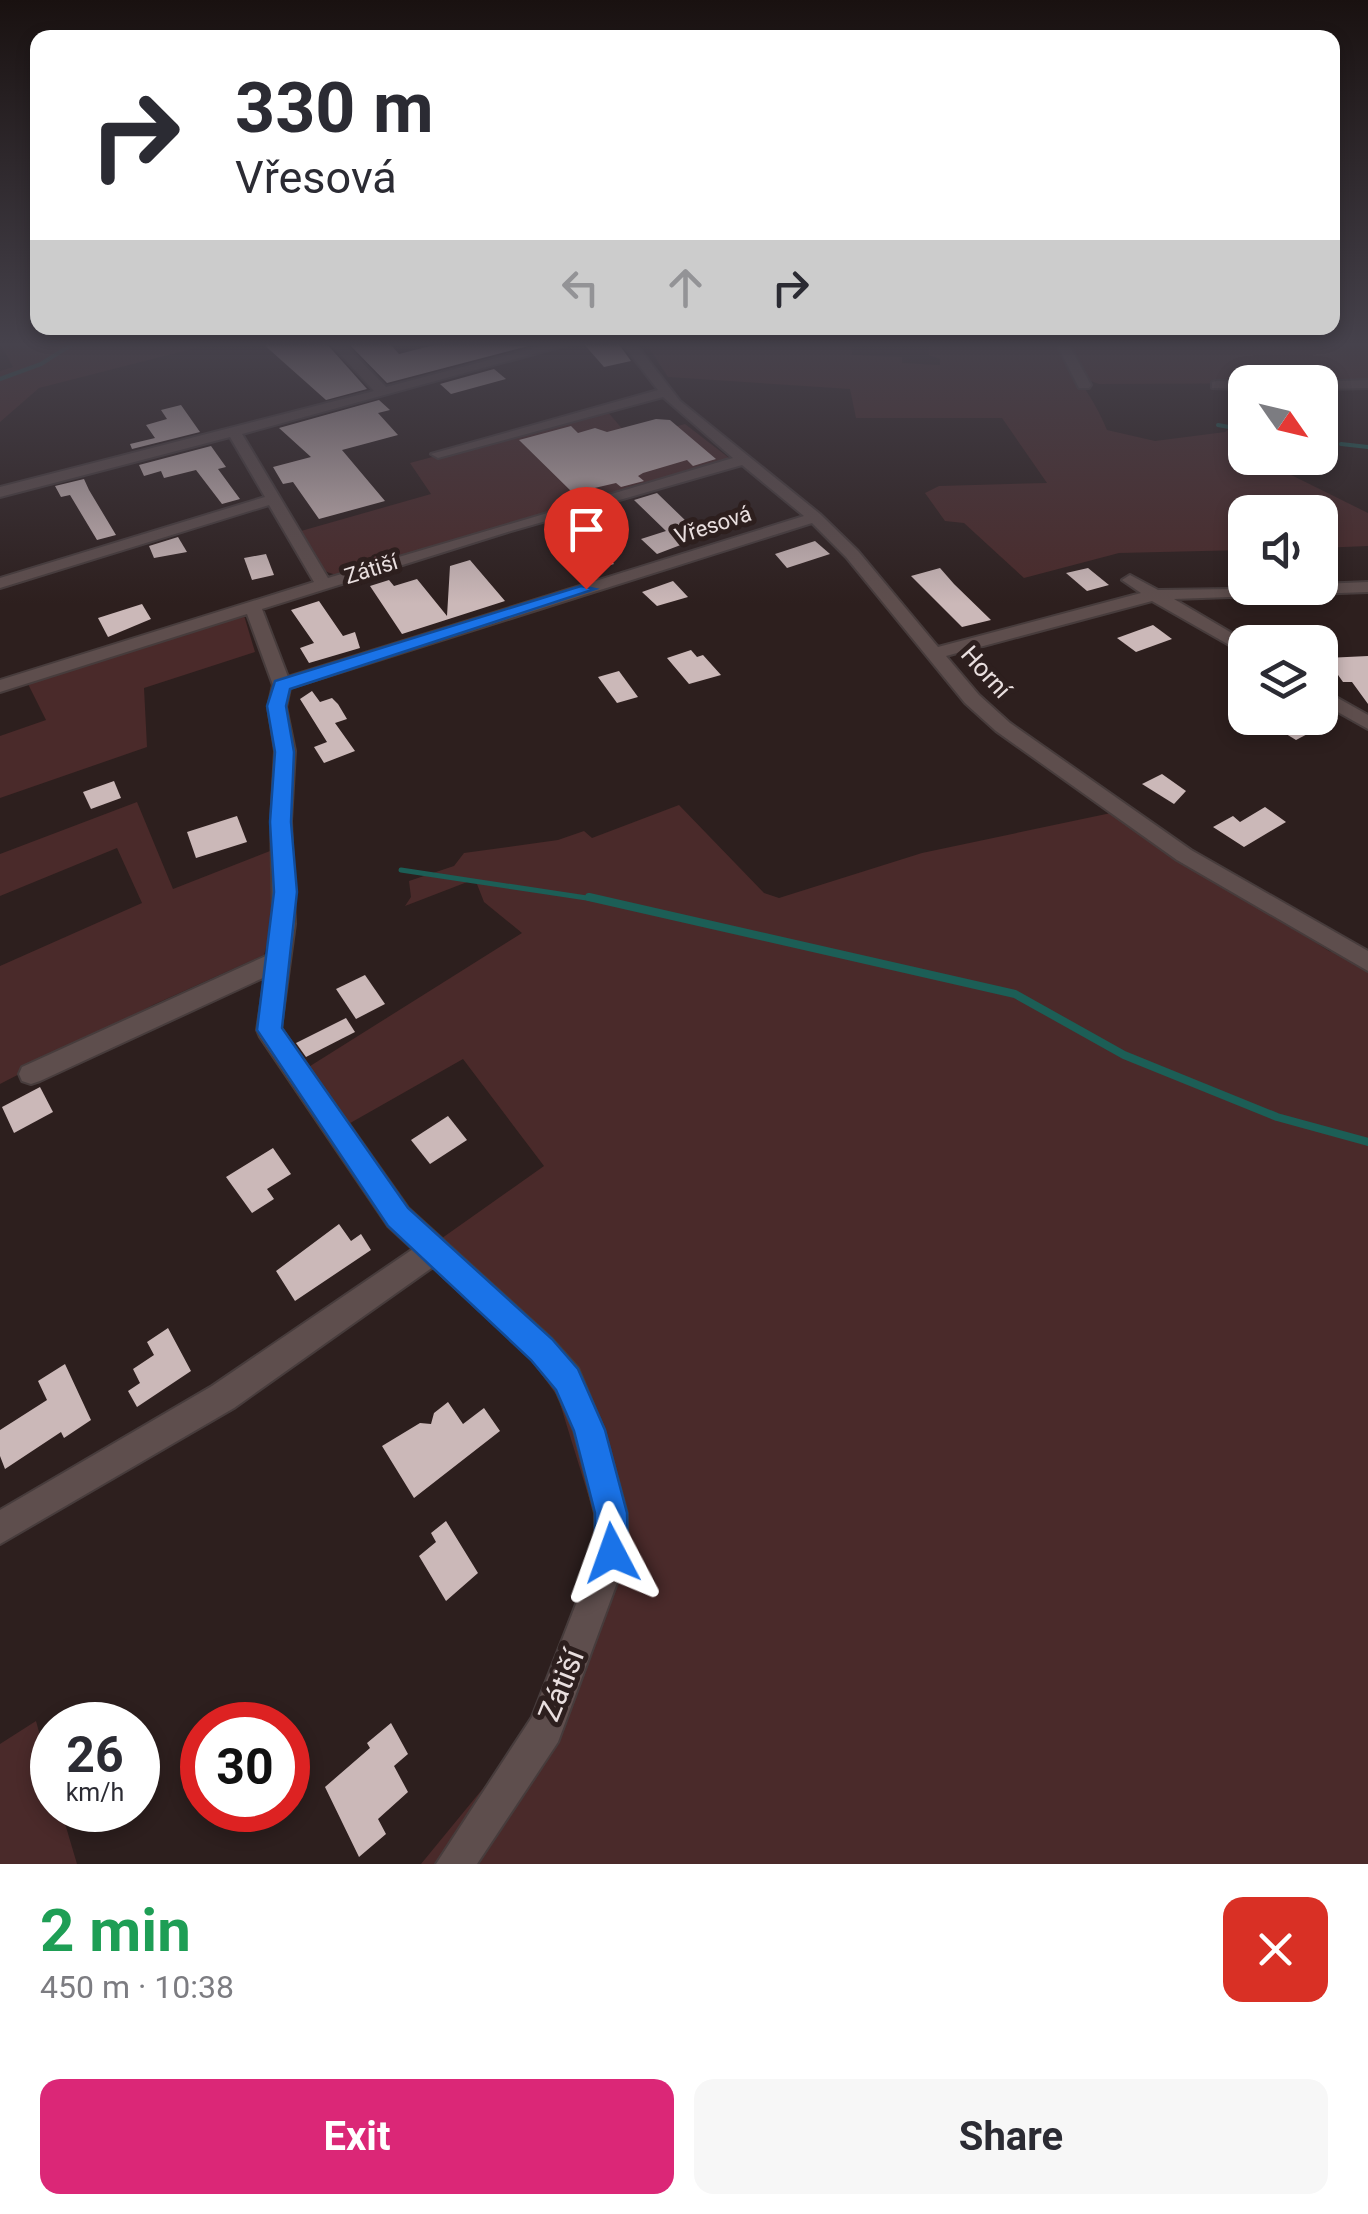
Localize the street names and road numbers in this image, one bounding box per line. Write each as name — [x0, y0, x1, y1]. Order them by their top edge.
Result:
street label: Vřesová — [672, 501, 754, 549]
street label: Zátiší — [341, 549, 402, 589]
street label: Horní — [955, 640, 1018, 705]
street label: Zátiší — [531, 1643, 592, 1726]

